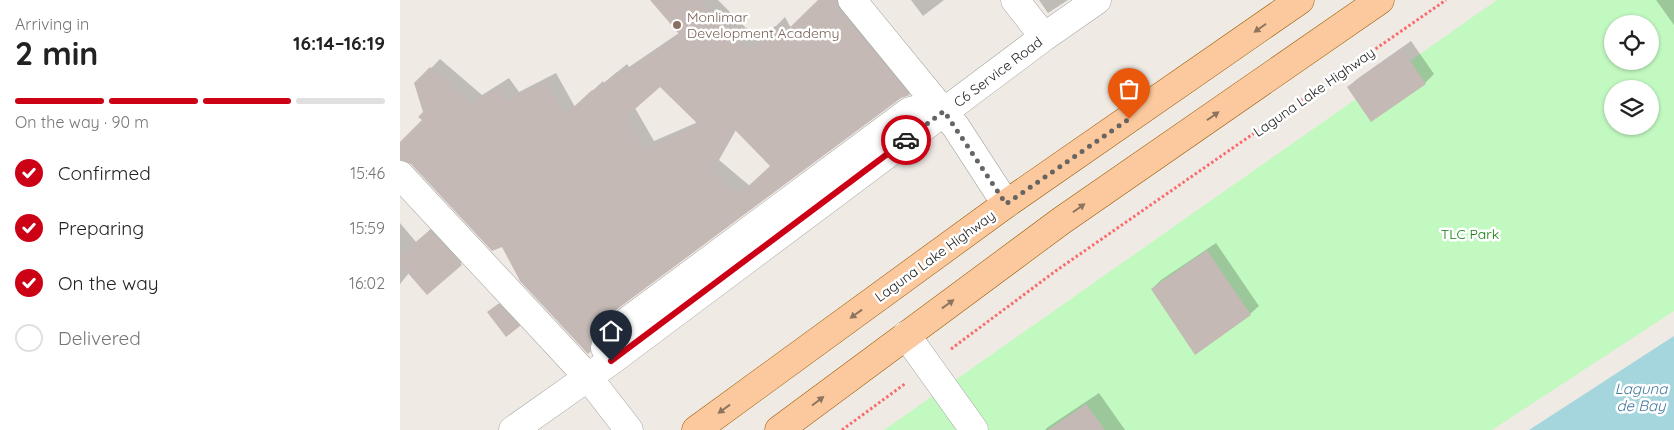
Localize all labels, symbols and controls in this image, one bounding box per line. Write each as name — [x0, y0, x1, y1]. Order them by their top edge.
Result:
place label: Monlimar Development Academy — [687, 8, 839, 42]
text: Arriving in — [15, 14, 89, 34]
map controls — [1604, 15, 1659, 135]
button: locate — [1604, 15, 1659, 70]
marker: Monlimar Development Academy — [671, 19, 683, 31]
one-way arrow — [1253, 23, 1267, 33]
text: 16:14–16:19 — [293, 31, 385, 55]
text: 2 min — [15, 33, 98, 73]
street label: C6 Service Road — [950, 33, 1046, 111]
street label: Laguna Lake Highway — [1250, 43, 1378, 141]
pin — [1108, 68, 1150, 119]
icon: bag — [1115, 75, 1143, 103]
button: layers — [1604, 80, 1659, 135]
one-way arrow — [1206, 111, 1220, 121]
text: On the way · 90 m — [15, 112, 149, 132]
courier — [881, 115, 931, 165]
icon: car — [892, 126, 920, 154]
icon: check — [15, 159, 43, 187]
text: Confirmed — [58, 161, 151, 185]
text: 15:46 — [350, 163, 385, 183]
one-way arrow — [1073, 203, 1086, 213]
street label: Laguna Lake Highway — [871, 206, 999, 306]
icon: check — [15, 214, 43, 242]
text: Preparing — [58, 216, 144, 240]
text: 15:59 — [350, 218, 385, 238]
park label: TLC Park — [1441, 225, 1499, 243]
icon: check — [15, 269, 43, 297]
text: On the way — [58, 271, 159, 295]
text: 16:02 — [349, 273, 385, 293]
one-way arrow — [941, 299, 955, 309]
one-way arrow — [850, 308, 863, 319]
pin — [590, 310, 632, 361]
icon: home — [597, 317, 625, 345]
text: Delivered — [58, 326, 141, 350]
water label: Laguna de Bay — [1615, 379, 1668, 415]
one-way arrow — [811, 396, 825, 406]
one-way arrow — [717, 404, 731, 414]

